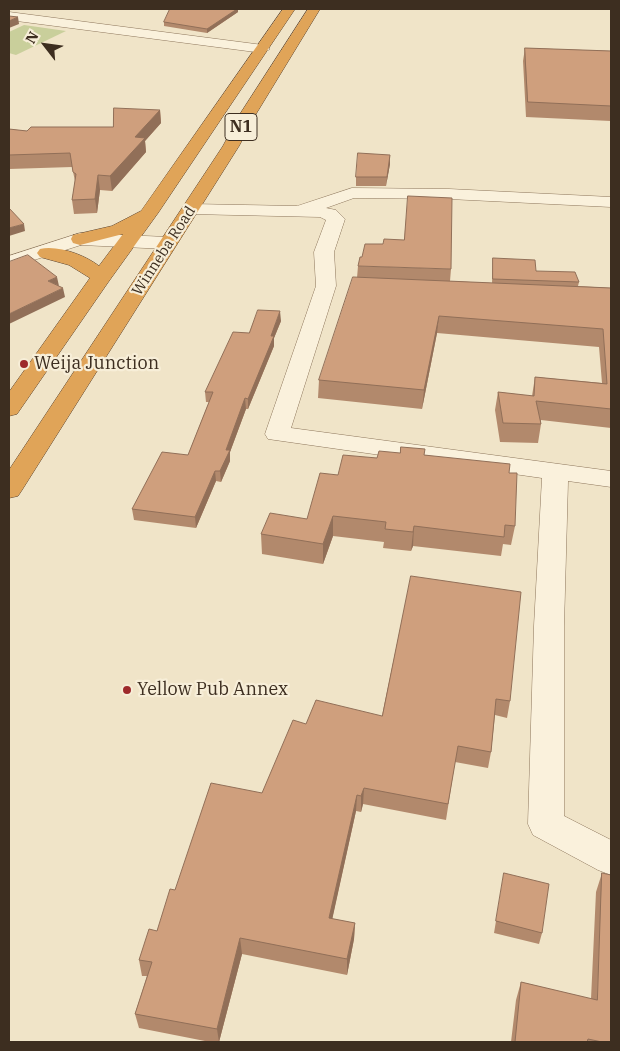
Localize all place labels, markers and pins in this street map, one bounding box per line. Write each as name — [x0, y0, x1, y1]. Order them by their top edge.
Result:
place label: Weija Junction — [34, 353, 159, 375]
marker: Weija Junction — [18, 358, 30, 370]
place label: Yellow Pub Annex — [137, 679, 288, 701]
marker: Yellow Pub Annex — [121, 684, 133, 696]

